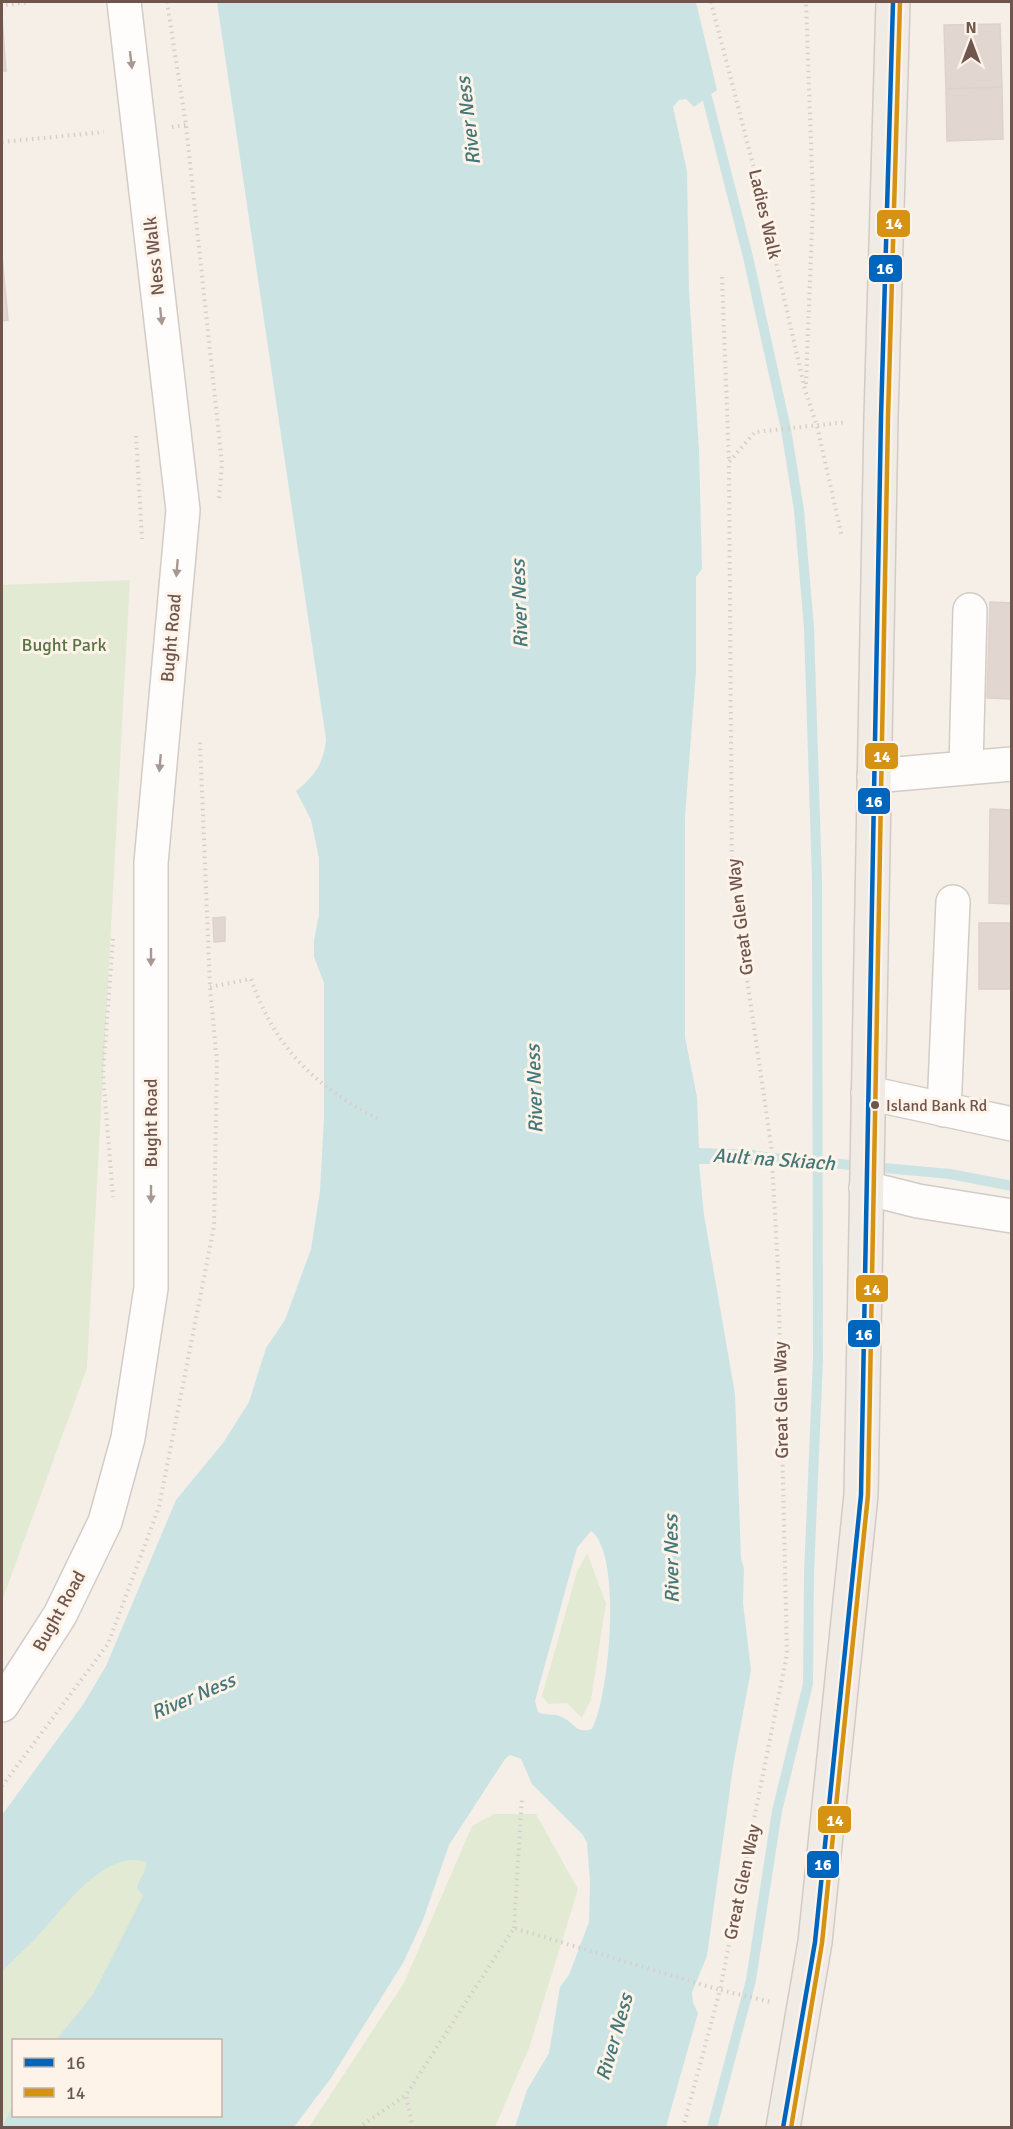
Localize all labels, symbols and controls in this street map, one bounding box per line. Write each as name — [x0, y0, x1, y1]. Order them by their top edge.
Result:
north arrow — [941, 12, 1001, 72]
text: N — [965, 18, 977, 38]
one-way arrow — [127, 50, 136, 69]
water label: River Ness — [450, 73, 486, 167]
street label: Ladies Walk — [744, 167, 786, 261]
line badge: 14 — [876, 209, 911, 238]
text: 14 — [885, 214, 903, 234]
street label: Ness Walk — [139, 216, 169, 296]
line badge: 16 — [868, 254, 903, 283]
text: 16 — [876, 259, 894, 279]
one-way arrow — [156, 306, 166, 325]
water label: River Ness — [505, 557, 534, 649]
one-way arrow — [172, 559, 182, 578]
street label: Bught Road — [156, 593, 186, 683]
park label: Bught Park — [22, 634, 106, 656]
line badge: 14 — [864, 742, 899, 770]
text: 14 — [873, 747, 891, 767]
one-way arrow — [155, 753, 165, 772]
line badge: 16 — [857, 787, 891, 815]
text: 16 — [865, 792, 883, 812]
street label: Great Glen Way — [722, 857, 758, 977]
one-way arrow — [146, 948, 156, 967]
water label: River Ness — [520, 1042, 549, 1134]
street label: Bught Road — [140, 1079, 162, 1167]
place label: Island Bank Rd — [886, 1096, 987, 1116]
marker: Island Bank Rd — [869, 1099, 881, 1111]
water label: Ault na Skiach — [712, 1143, 837, 1176]
one-way arrow — [146, 1185, 156, 1204]
line badge: 14 — [855, 1274, 889, 1303]
text: 14 — [863, 1280, 881, 1300]
line badge: 16 — [847, 1319, 881, 1348]
text: 16 — [855, 1325, 873, 1345]
street label: Great Glen Way — [769, 1340, 793, 1459]
water label: River Ness — [658, 1512, 685, 1604]
street label: Bught Road — [28, 1567, 90, 1655]
water label: River Ness — [147, 1667, 241, 1725]
line badge: 14 — [817, 1805, 852, 1834]
text: 14 — [826, 1811, 844, 1831]
street label: Great Glen Way — [719, 1822, 765, 1942]
line badge: 16 — [806, 1850, 840, 1879]
text: 16 — [814, 1855, 832, 1875]
water label: River Ness — [590, 1989, 639, 2083]
legend — [12, 2039, 222, 2117]
text: 16 — [66, 2052, 85, 2074]
text: 14 — [66, 2082, 86, 2104]

